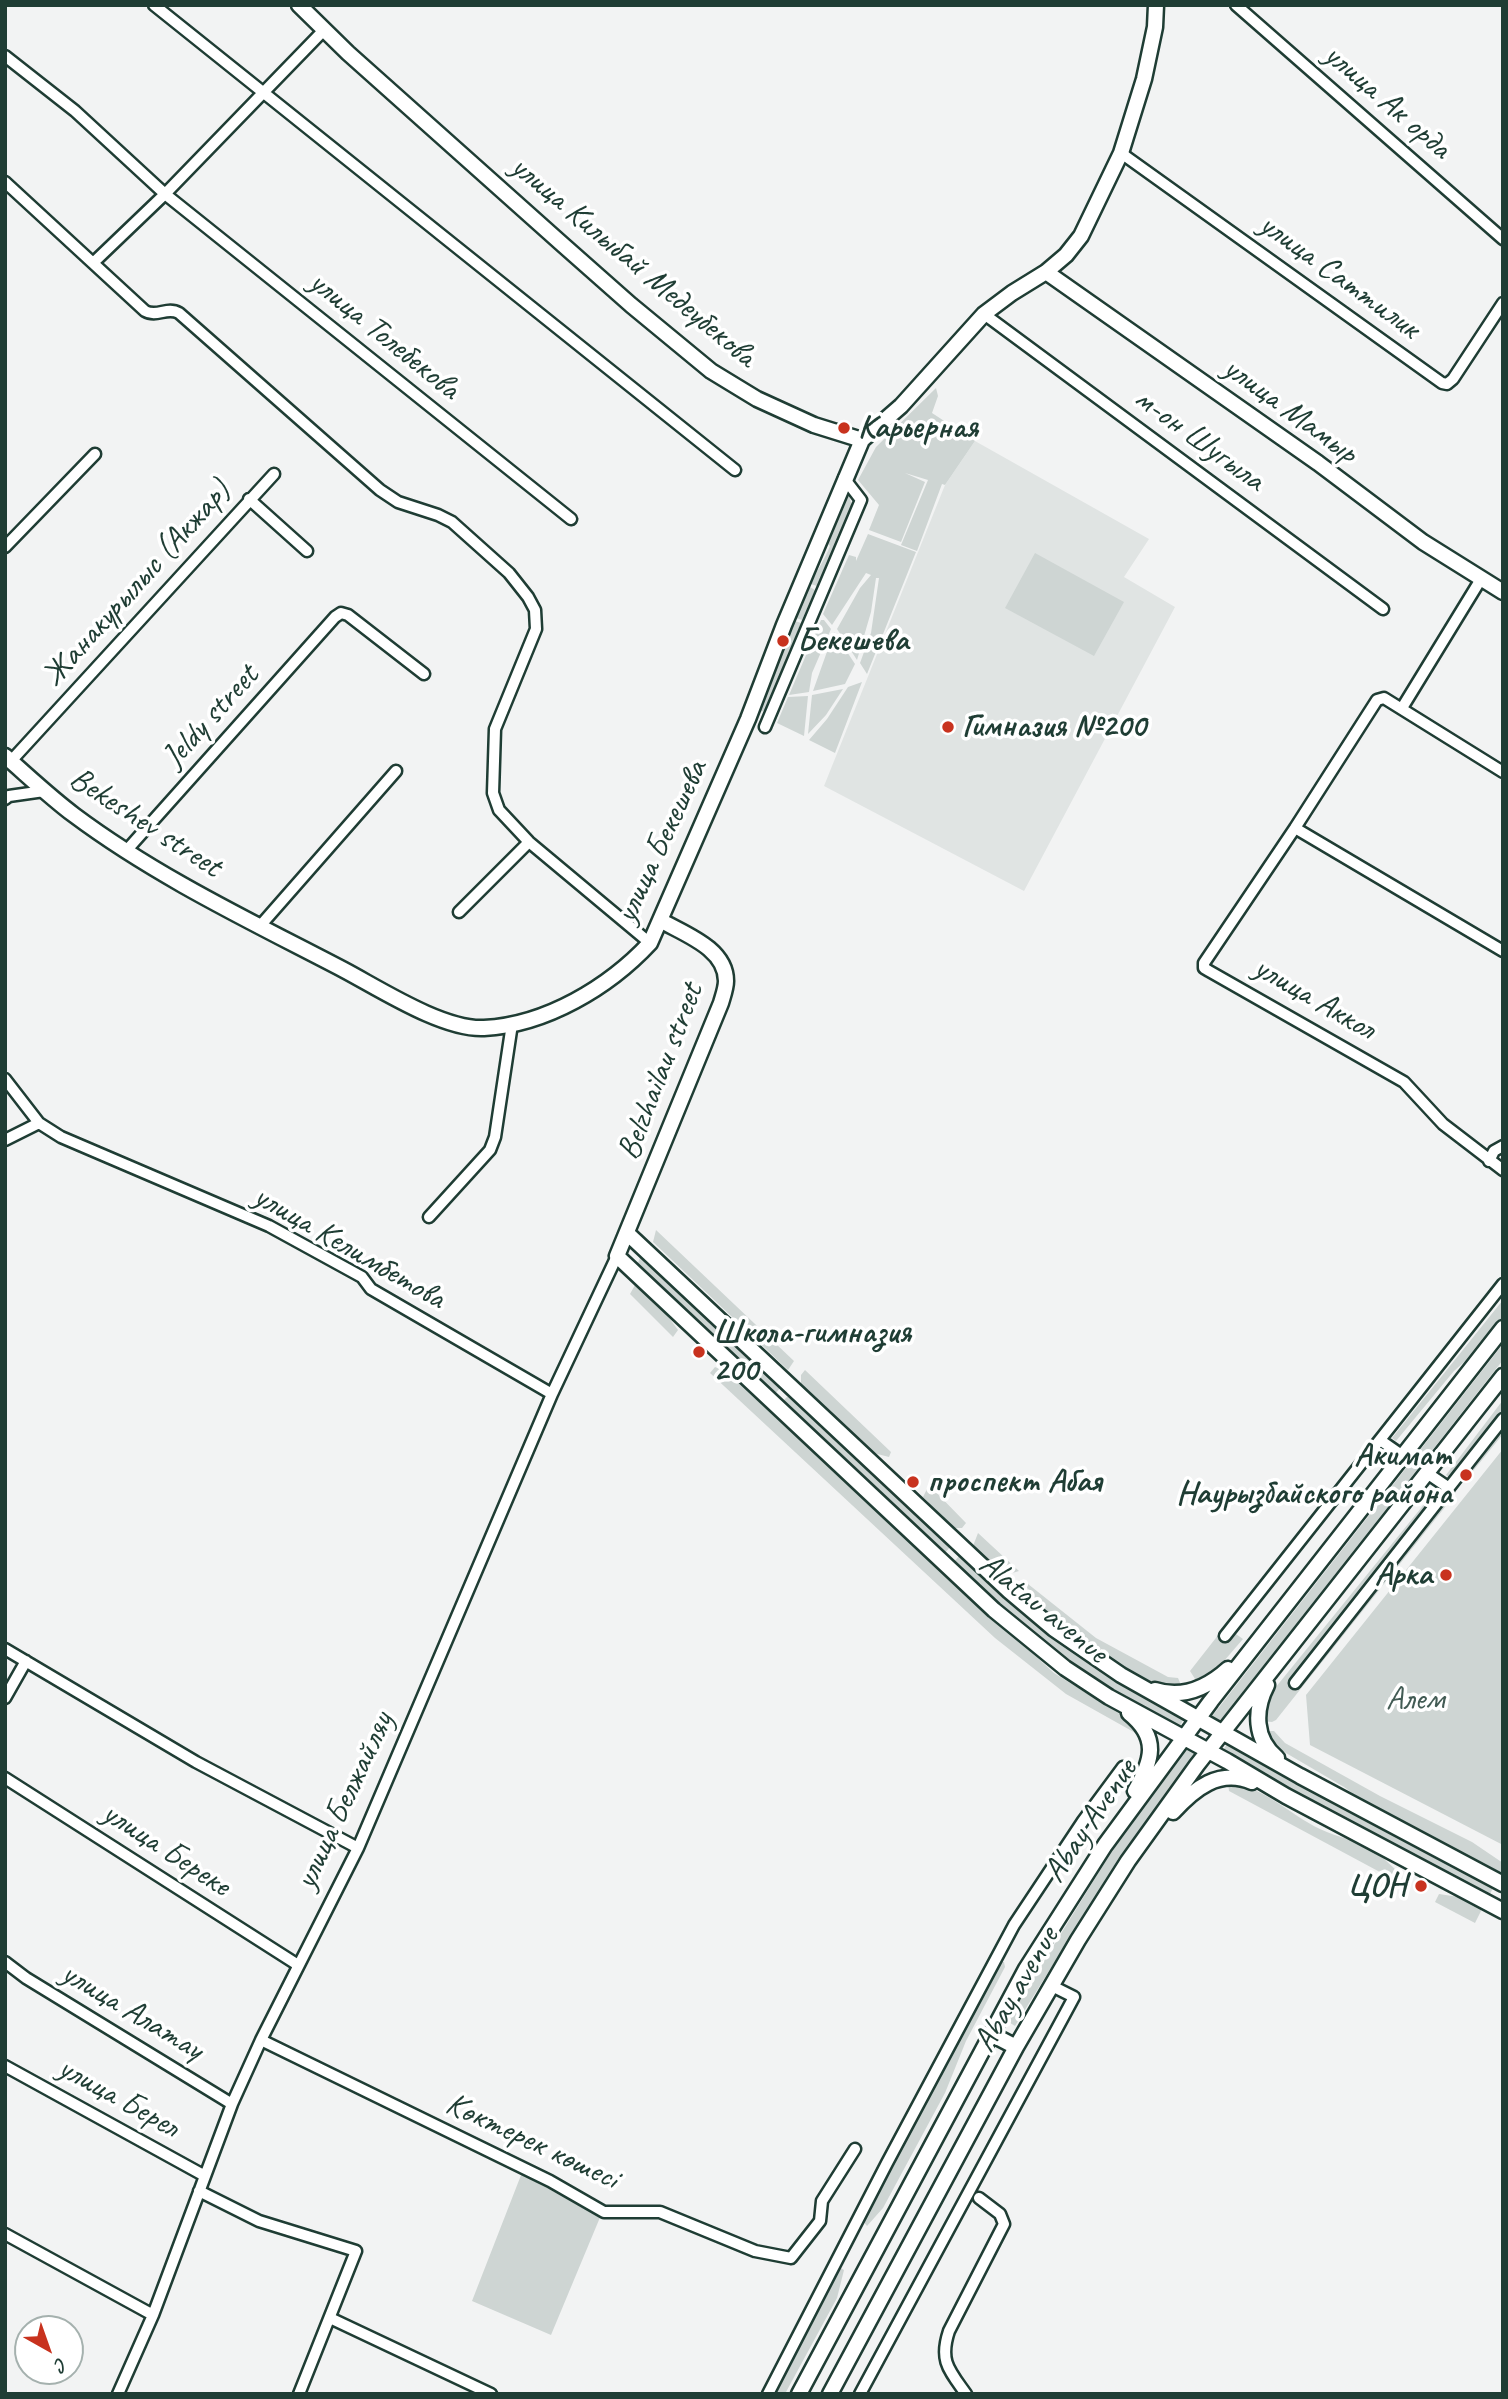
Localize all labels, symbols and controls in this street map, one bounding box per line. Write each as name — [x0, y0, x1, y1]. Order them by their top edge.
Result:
street label: улица Ак орда — [1315, 36, 1459, 168]
street label: улица Килыбай Медеубекова — [502, 148, 764, 376]
street label: улица Саттилик — [1251, 205, 1427, 349]
street label: улица Толебекова — [301, 263, 467, 409]
street label: улица Мамыр — [1215, 349, 1365, 473]
street label: м-он Шугыла — [1126, 379, 1272, 501]
place label: Карьерная — [858, 408, 978, 448]
marker: Карьерная — [836, 420, 852, 436]
street label: Жанакурылыс (Акжар) — [34, 473, 240, 695]
place label: Бекешева — [797, 621, 908, 661]
marker: Бекешева — [775, 633, 791, 649]
street label: Jeldy street — [154, 657, 268, 777]
place label: Гимназия №200 — [962, 707, 1146, 747]
marker: Гимназия №200 — [940, 719, 956, 735]
street label: улица Бекешева — [607, 754, 717, 930]
street label: Bekeshev street — [62, 759, 228, 887]
street label: улица Аккол — [1246, 948, 1382, 1050]
street label: Belzhailau street — [609, 978, 713, 1166]
street label: улица Келимбетова — [246, 1177, 452, 1319]
place label: Школа-гимназия 200 — [713, 1313, 911, 1391]
marker: Школа-гимназия 200 — [691, 1344, 707, 1360]
place label: Акимат Наурызбайского района — [1176, 1436, 1452, 1514]
place label: проспект Абая — [927, 1462, 1102, 1502]
marker: Акимат Наурызбайского района — [1458, 1467, 1474, 1483]
marker: проспект Абая — [905, 1474, 921, 1490]
street label: Alatau avenue — [971, 1545, 1115, 1673]
place label: Арка — [1375, 1555, 1432, 1595]
marker: Арка — [1438, 1567, 1454, 1583]
park label: Алем — [1386, 1680, 1444, 1720]
street label: улица Белжайляу — [287, 1706, 403, 1896]
street label: Abay Avenue — [1035, 1752, 1147, 1890]
street label: улица Береке — [94, 1794, 238, 1906]
place label: ЦОН — [1347, 1866, 1407, 1906]
marker: ЦОН — [1413, 1878, 1429, 1894]
street label: Abay avenue — [965, 1921, 1069, 2059]
street label: улица Алатау — [54, 1954, 210, 2070]
street label: улица Берел — [51, 2049, 185, 2147]
street label: Көктерек көшесі — [439, 2085, 625, 2199]
north arrow — [14, 2315, 84, 2385]
text: С — [50, 2352, 73, 2377]

